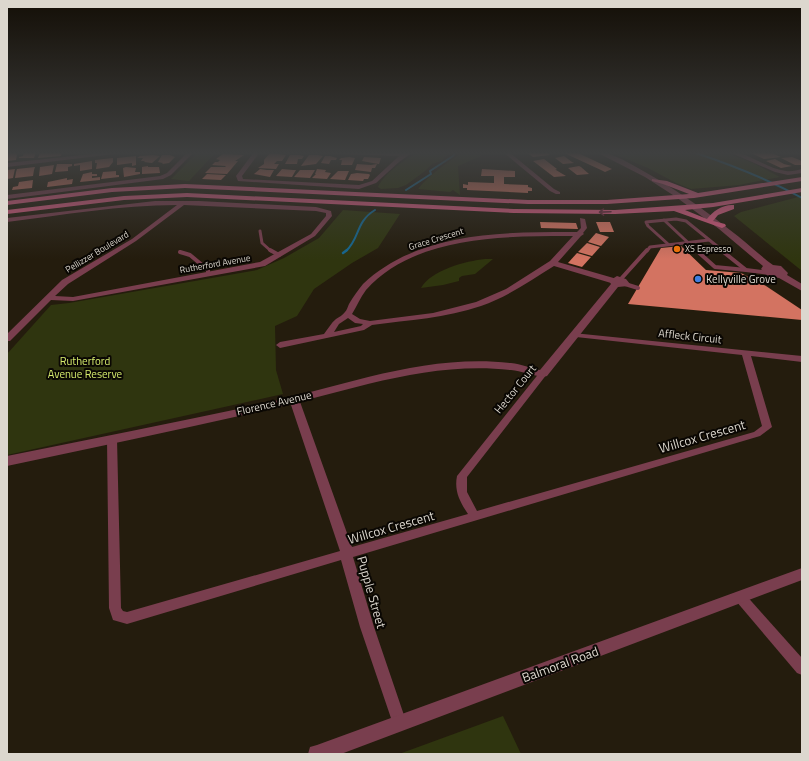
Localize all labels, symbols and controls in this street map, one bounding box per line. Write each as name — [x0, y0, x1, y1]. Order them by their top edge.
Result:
one-way arrow — [599, 208, 612, 216]
street label: Grace Crescent — [407, 224, 466, 253]
street label: Pellizzer Boulevard — [63, 227, 131, 276]
place label: XS Espresso — [685, 242, 732, 255]
marker: XS Espresso — [672, 244, 682, 254]
street label: Rutherford Avenue — [179, 251, 252, 276]
place label: Kellyville Grove — [706, 271, 776, 287]
marker: Kellyville Grove — [693, 274, 703, 284]
street label: Affleck Circuit — [658, 325, 722, 347]
park label: Rutherford Avenue Reserve — [48, 353, 123, 382]
street label: Hector Court — [490, 361, 540, 417]
street label: Florence Avenue — [235, 387, 313, 419]
street label: Willcox Crescent — [656, 414, 748, 458]
street label: Willcox Crescent — [345, 505, 437, 549]
street label: Pupple Street — [352, 554, 392, 631]
street label: Balmoral Road — [519, 641, 601, 687]

